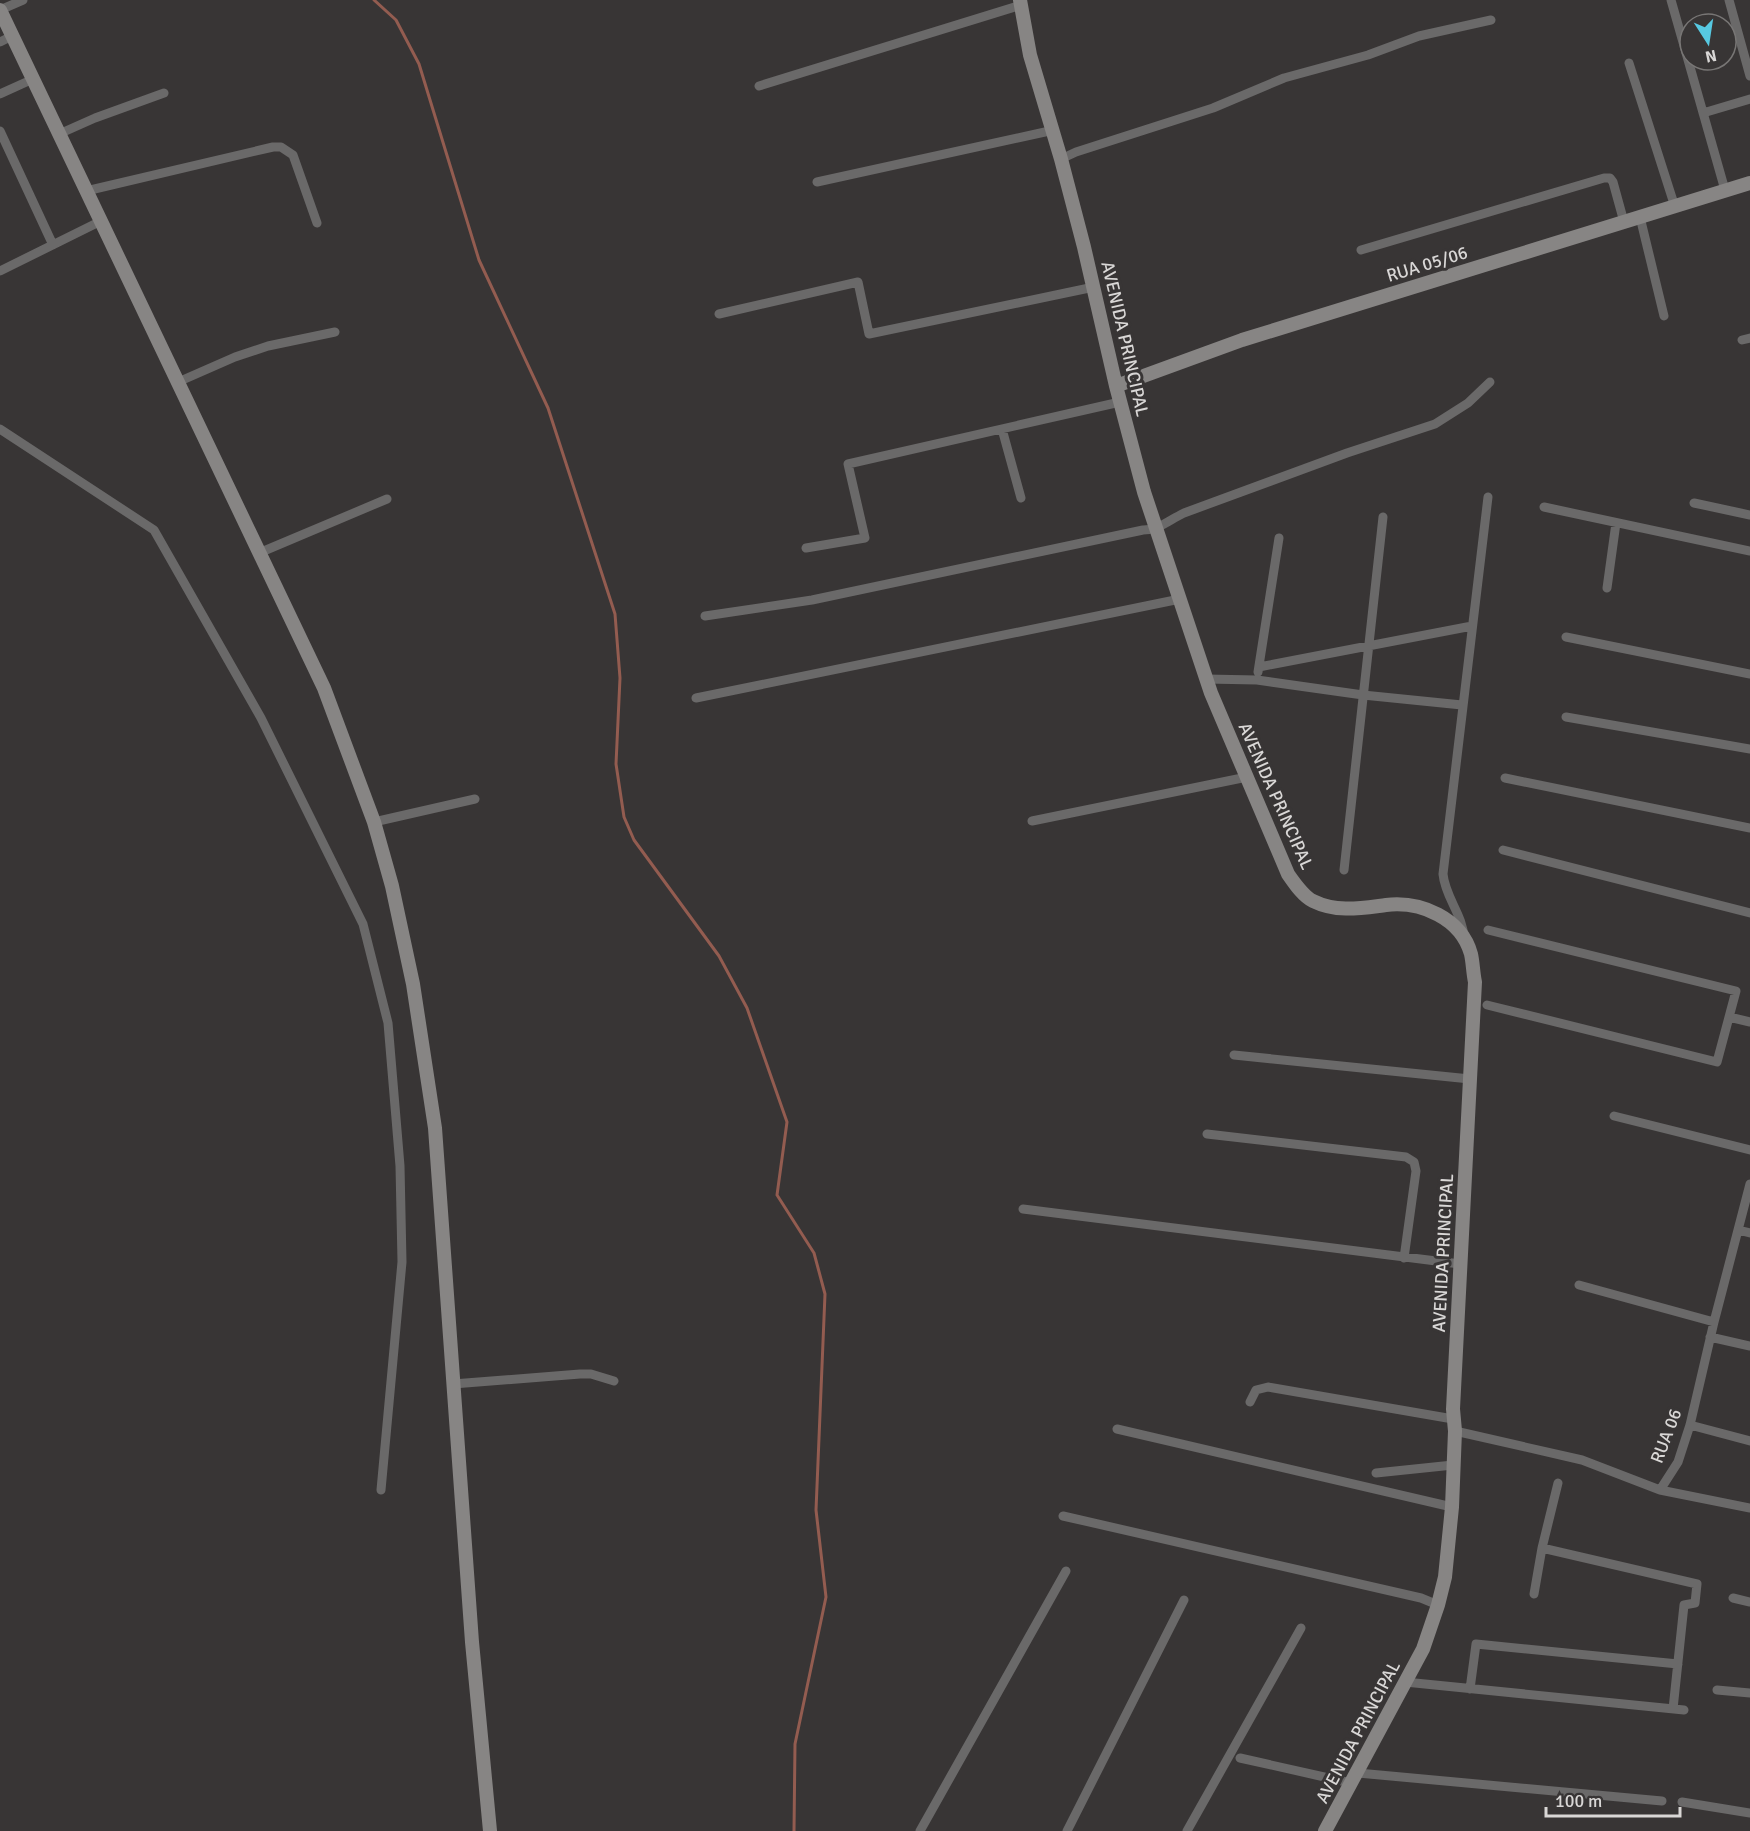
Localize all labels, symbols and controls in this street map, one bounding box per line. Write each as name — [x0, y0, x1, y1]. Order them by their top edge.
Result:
north arrow — [1678, 12, 1738, 72]
text: N — [1703, 45, 1718, 67]
street label: RUA 05/06 — [1384, 241, 1470, 287]
street label: AVENIDA PRINCIPAL — [1096, 259, 1154, 419]
street label: AVENIDA PRINCIPAL — [1234, 719, 1318, 873]
street label: AVENIDA PRINCIPAL — [1428, 1173, 1458, 1333]
street label: RUA 06 — [1646, 1406, 1686, 1466]
street label: AVENIDA PRINCIPAL — [1311, 1657, 1405, 1807]
scale bar — [1546, 1780, 1680, 1818]
text: 100 m — [1555, 1790, 1602, 1812]

